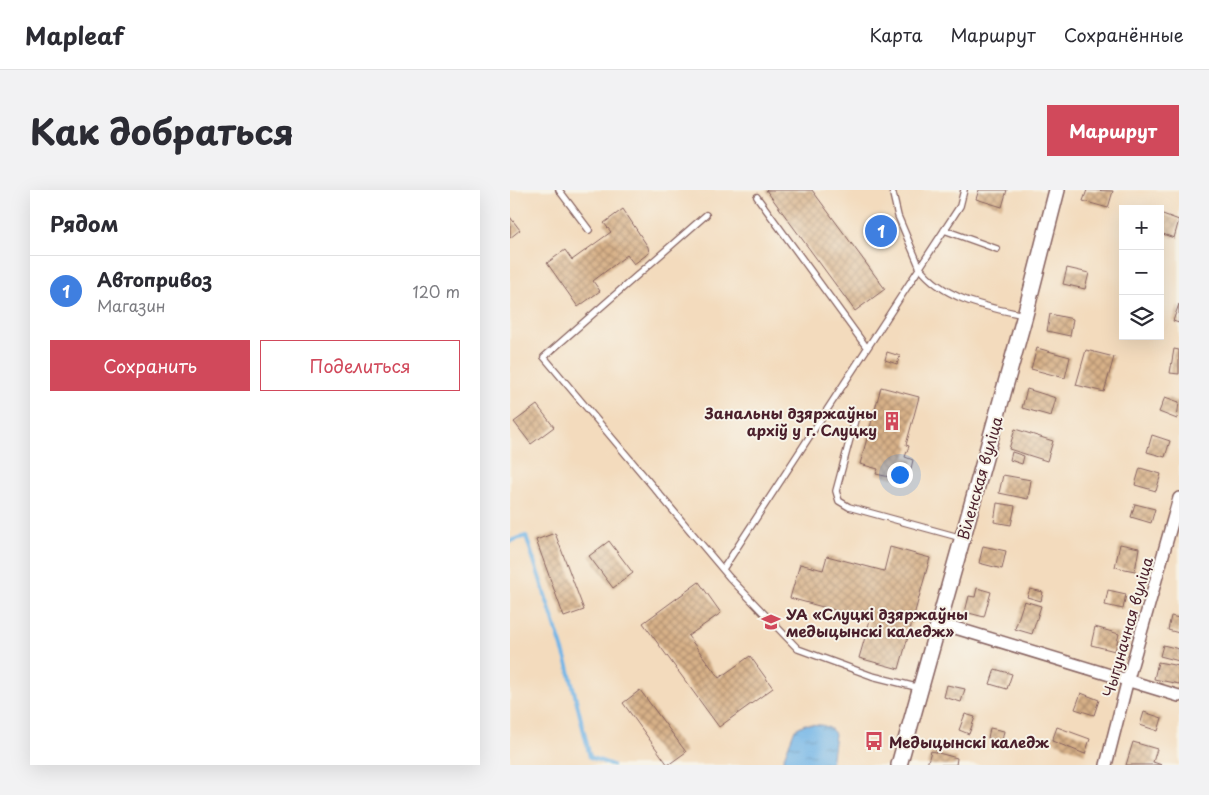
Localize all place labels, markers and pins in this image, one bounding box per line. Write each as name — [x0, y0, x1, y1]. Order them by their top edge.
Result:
pin: 1 — [865, 212, 897, 250]
place label: Занальны дзяржаўны архіў у г. Слуцку — [704, 401, 877, 441]
building icon: Занальны дзяржаўны архіў у г. Слуцку — [881, 410, 903, 432]
place label: УА «Слуцкі дзяржаўны медыцынскі каледж» — [786, 602, 968, 642]
school or university icon: УА «Слуцкі дзяржаўны медыцынскі каледж» — [760, 611, 782, 633]
bus stop icon: Медыцынскі каледж — [863, 730, 885, 752]
place label: Медыцынскі каледж — [889, 730, 1049, 753]

